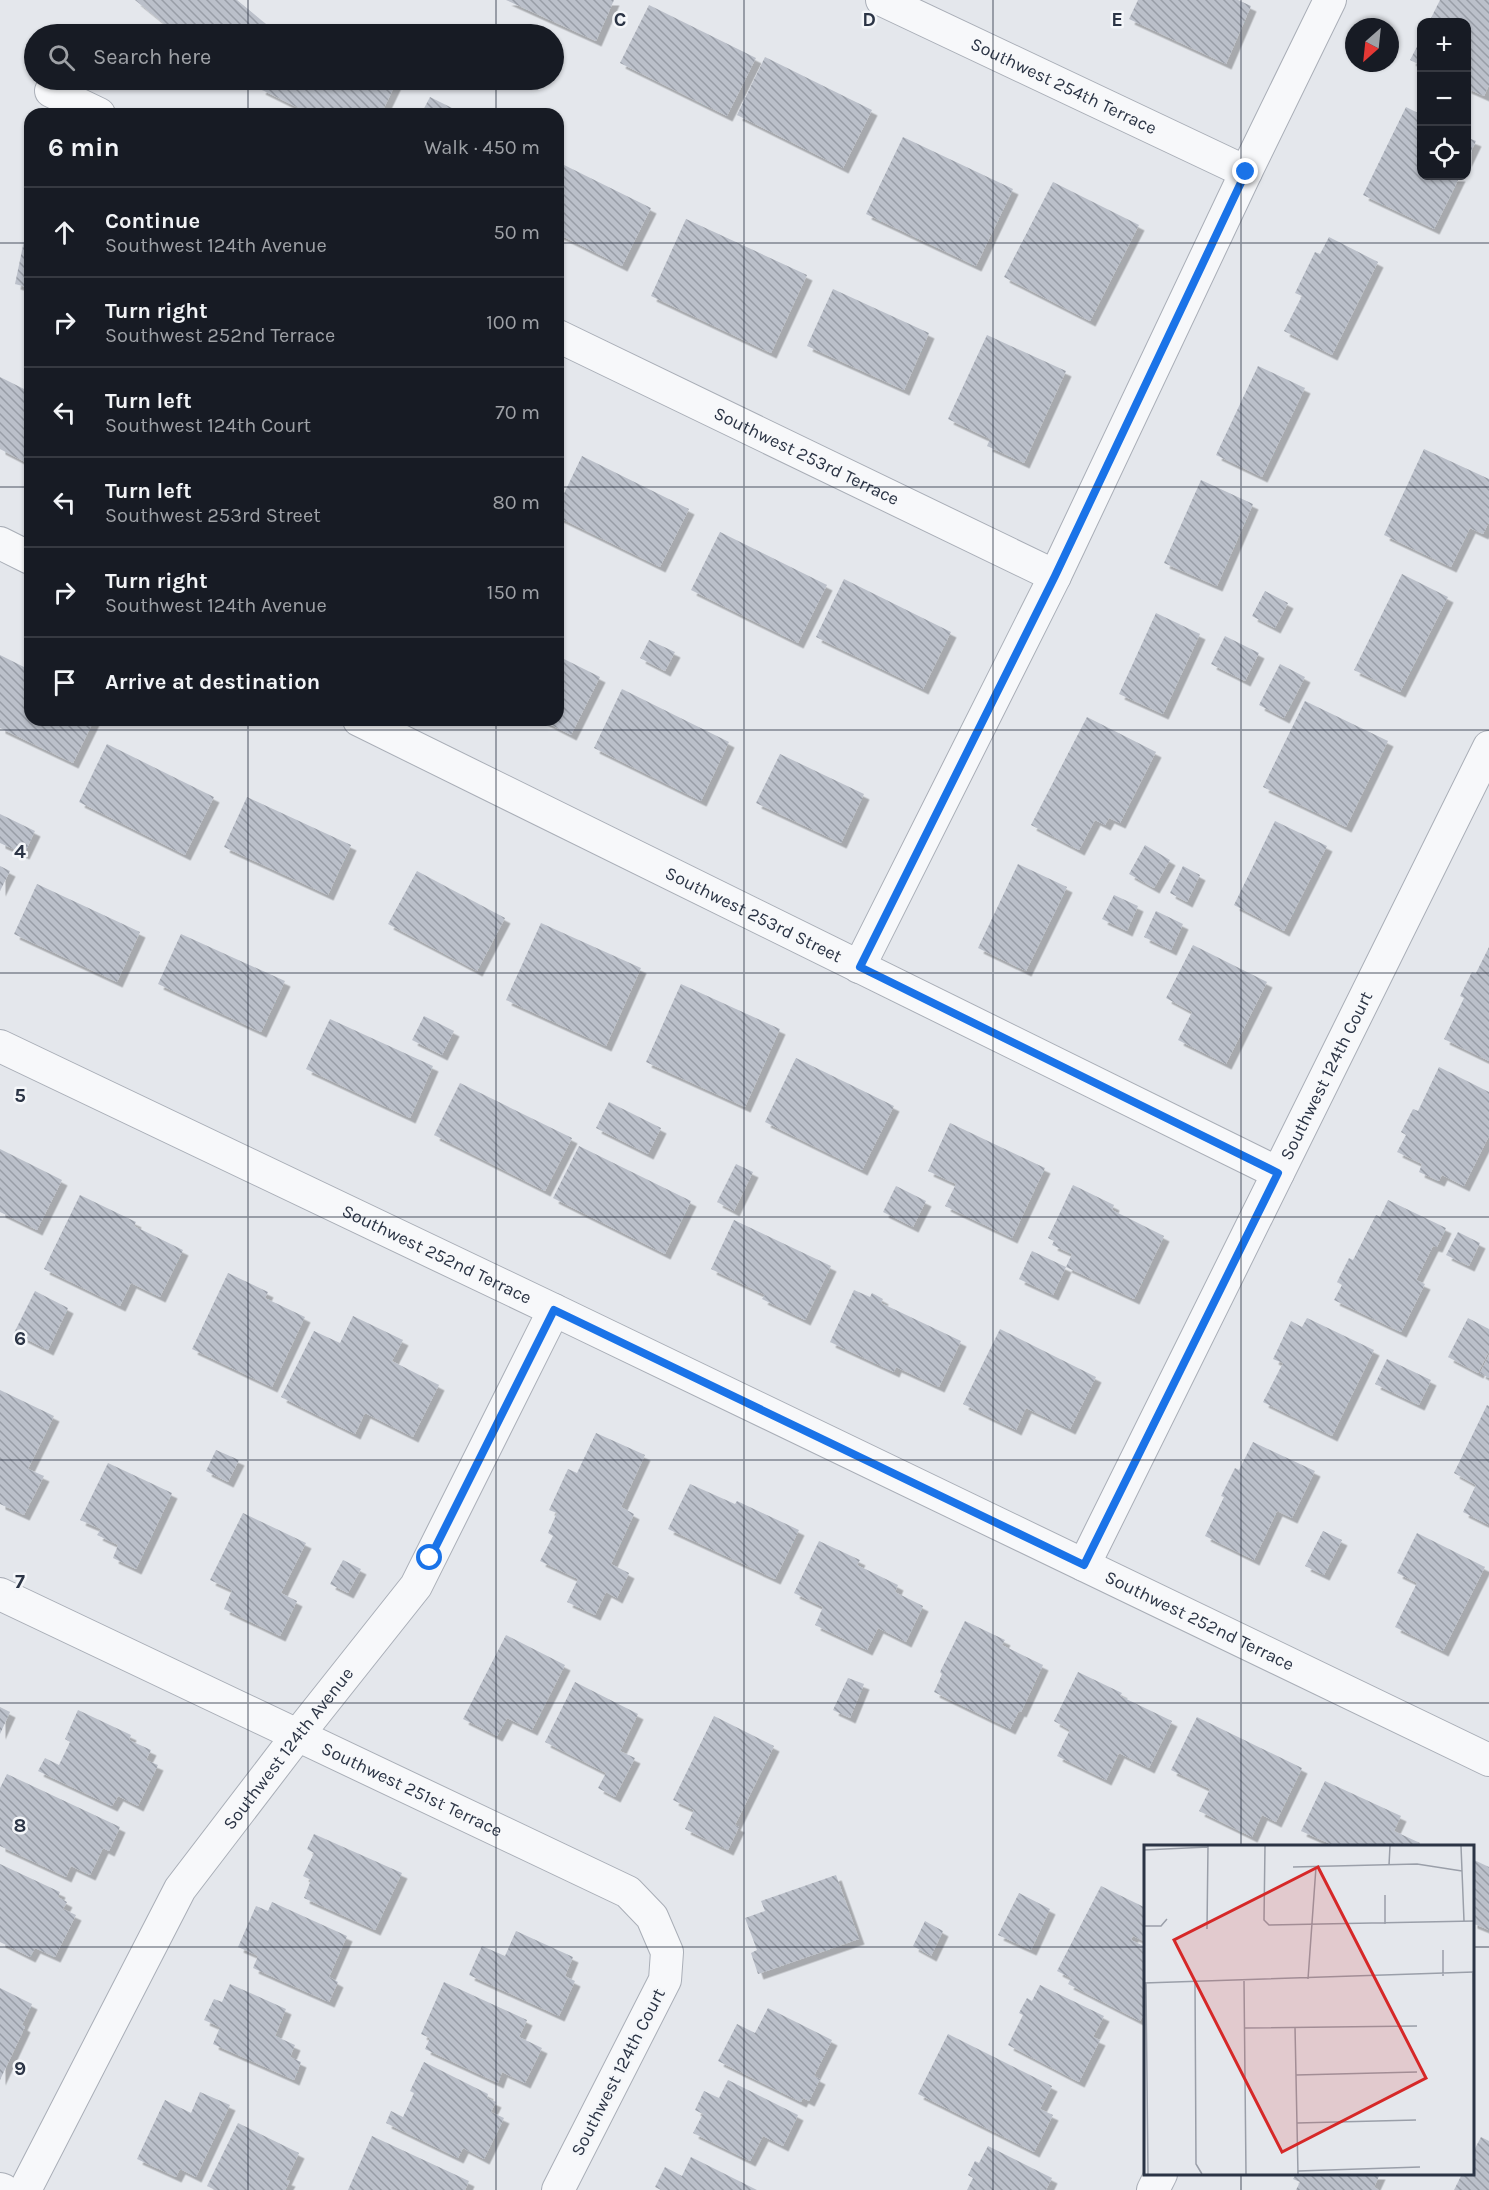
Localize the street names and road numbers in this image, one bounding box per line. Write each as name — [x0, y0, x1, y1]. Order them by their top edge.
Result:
street label: Southwest 254th Terrace — [967, 33, 1160, 139]
street label: Southwest 253rd Terrace — [710, 402, 903, 510]
street label: Southwest 253rd Street — [662, 862, 846, 967]
street label: Southwest 124th Court — [1275, 987, 1377, 1164]
street label: Southwest 252nd Terrace — [339, 1200, 535, 1309]
street label: Southwest 252nd Terrace — [1101, 1566, 1298, 1676]
street label: Southwest 124th Avenue — [218, 1663, 358, 1834]
street label: Southwest 251st Terrace — [318, 1737, 506, 1842]
street label: Southwest 124th Court — [566, 1984, 670, 2160]

